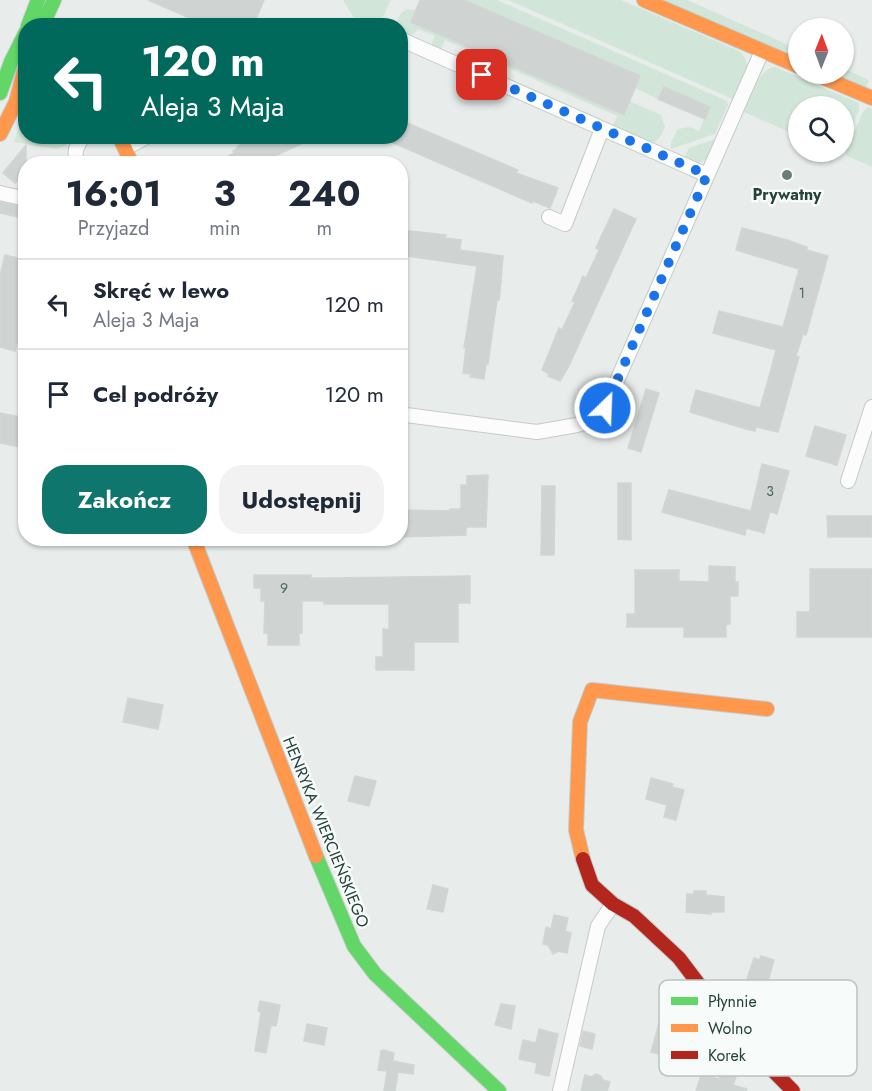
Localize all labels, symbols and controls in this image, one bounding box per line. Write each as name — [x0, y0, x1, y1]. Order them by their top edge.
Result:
north arrow — [788, 18, 854, 84]
map controls — [788, 18, 854, 162]
text: 120 m — [141, 31, 265, 92]
icon: left — [42, 42, 120, 120]
pin — [456, 49, 507, 100]
icon: arrive — [465, 58, 498, 91]
text: Aleja 3 Maja — [141, 87, 284, 126]
button: search — [788, 96, 854, 162]
text: 16:01 — [65, 167, 162, 219]
text: 3 — [214, 167, 236, 219]
text: 240 — [288, 167, 361, 219]
marker: Prywatny — [780, 168, 794, 182]
place label: Prywatny — [753, 183, 822, 206]
text: Przyjazd — [78, 214, 149, 243]
text: min — [209, 214, 240, 243]
text: m — [316, 214, 332, 243]
text: Skręć w lewo — [93, 274, 229, 306]
house number: 1 — [799, 283, 805, 303]
icon: left — [42, 288, 75, 321]
text: 120 m — [325, 288, 384, 320]
text: Aleja 3 Maja — [93, 306, 199, 335]
position arrow — [573, 376, 637, 440]
icon: arrive — [42, 378, 75, 411]
text: Cel podróży — [93, 378, 218, 410]
text: 120 m — [325, 378, 384, 410]
button: Zakończ — [42, 465, 207, 534]
button: Udostępnij — [219, 465, 384, 534]
house number: 3 — [766, 481, 774, 501]
house number: 9 — [280, 578, 288, 598]
street label: HENRYKA WIERCIEŃSKIEGO — [277, 733, 375, 931]
legend — [659, 980, 857, 1076]
text: Płynnie — [708, 990, 757, 1013]
text: Wolno — [708, 1017, 752, 1040]
text: Korek — [708, 1044, 747, 1067]

